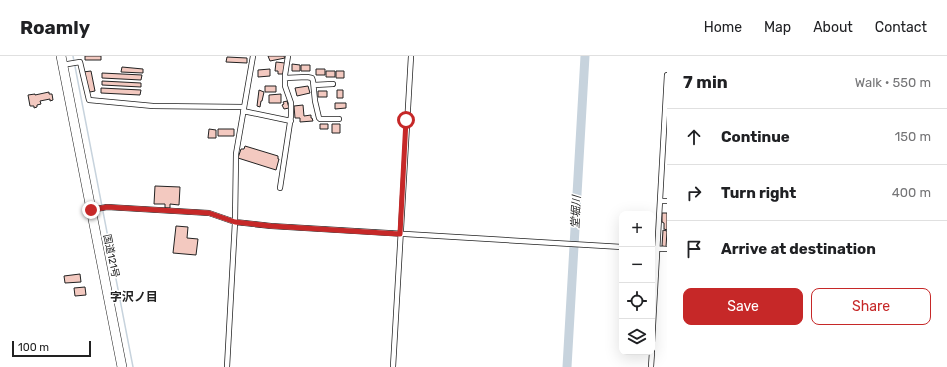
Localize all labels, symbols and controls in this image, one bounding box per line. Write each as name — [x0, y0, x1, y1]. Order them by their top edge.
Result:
text: Roamly — [20, 16, 90, 39]
text: Home — [704, 19, 742, 36]
text: Map — [764, 19, 791, 36]
text: About — [813, 19, 853, 36]
text: Contact — [875, 19, 927, 36]
text: 7 min — [683, 72, 728, 92]
text: Walk · 550 m — [855, 75, 931, 90]
route start — [397, 111, 415, 129]
icon: ahead — [683, 126, 705, 148]
text: Continue — [721, 128, 790, 146]
text: 150 m — [895, 129, 931, 144]
icon: right — [683, 182, 705, 204]
text: Turn right — [721, 184, 796, 202]
text: 400 m — [892, 185, 931, 200]
water label: 堂堀川 — [569, 194, 583, 229]
route end — [82, 201, 100, 219]
map controls — [619, 211, 655, 355]
button: + — [619, 211, 655, 247]
street label: 国道121号 — [101, 233, 121, 279]
icon: arrive — [683, 238, 705, 260]
text: Arrive at destination — [721, 240, 876, 258]
button: − — [619, 247, 655, 283]
button: locate — [619, 283, 655, 319]
button: Save — [683, 288, 803, 325]
button: Share — [811, 288, 931, 325]
district label: 字沢ノ目 — [110, 290, 158, 304]
button: layers — [619, 319, 655, 355]
scale bar — [12, 339, 91, 358]
text: 100 m — [18, 341, 49, 354]

